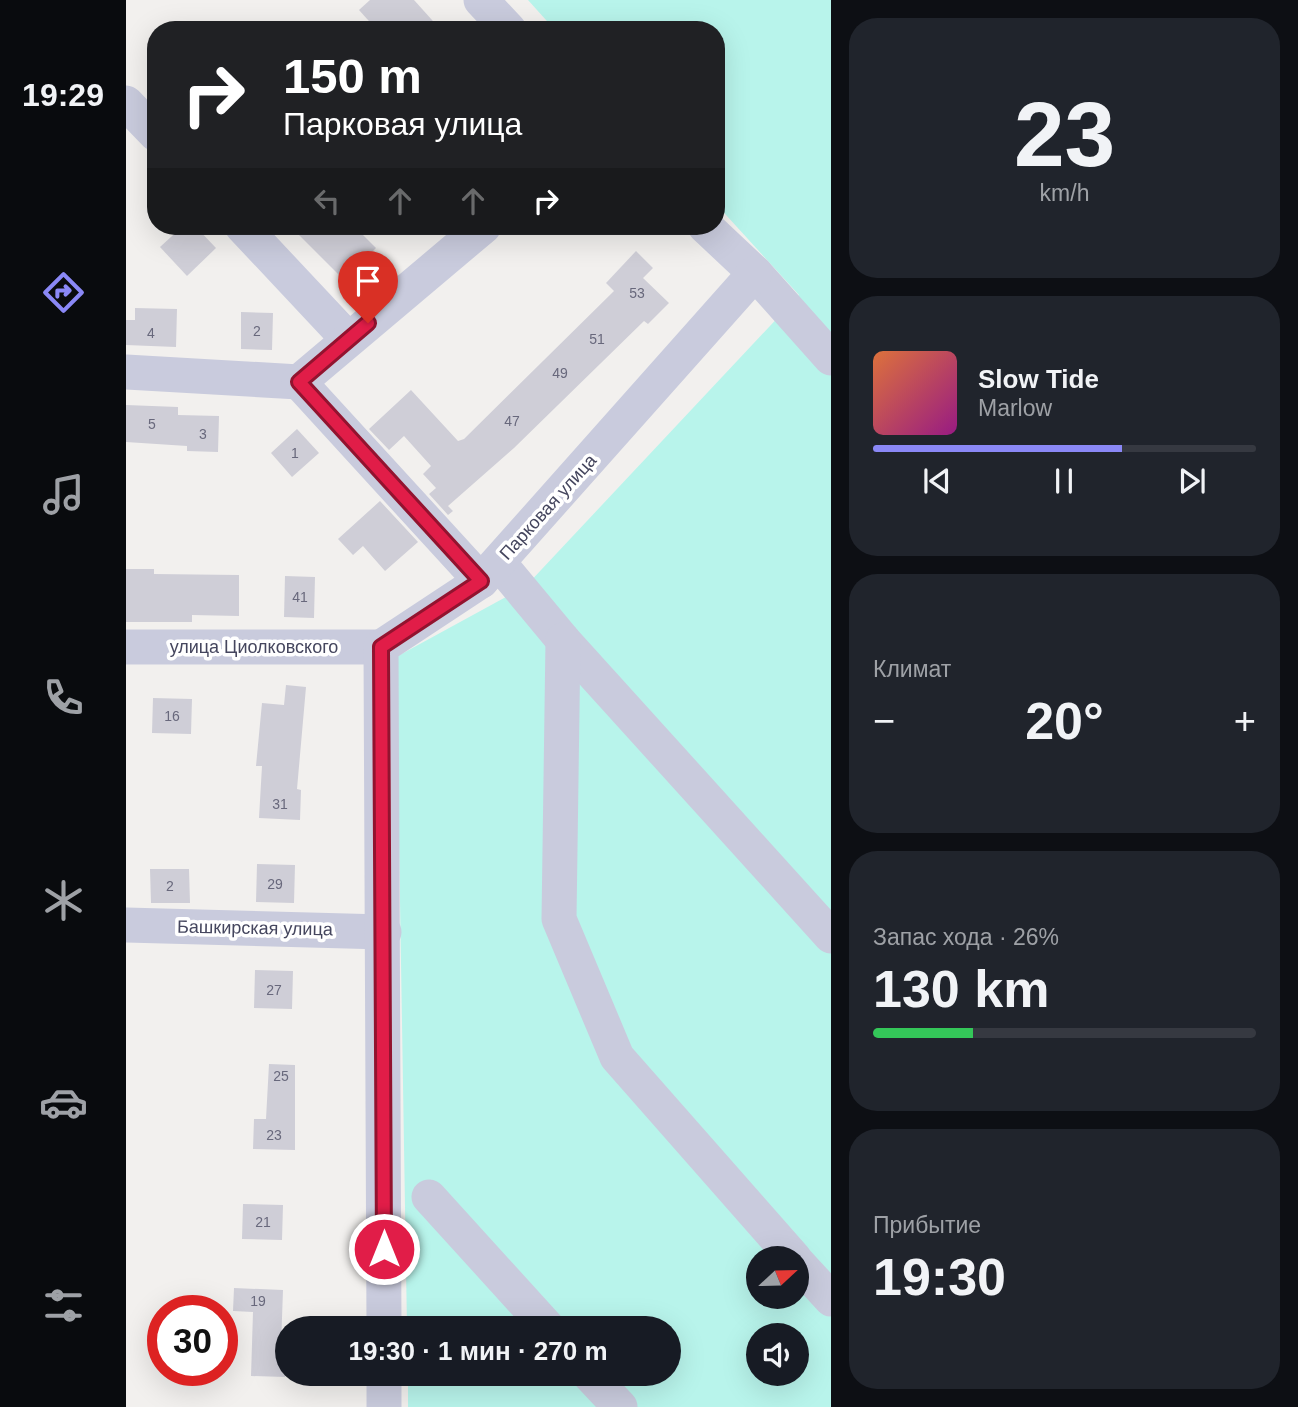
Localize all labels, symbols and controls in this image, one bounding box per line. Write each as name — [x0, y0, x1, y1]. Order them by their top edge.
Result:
icon: right — [168, 49, 259, 140]
text: 150 m — [283, 49, 422, 103]
text: 19:29 — [22, 77, 104, 113]
text: 23 — [1014, 84, 1115, 185]
text: Парковая улица — [283, 106, 522, 142]
text: km/h — [1040, 180, 1089, 206]
icon: left — [308, 182, 346, 220]
icon: ahead — [381, 182, 419, 220]
icon: ahead — [454, 182, 492, 220]
icon: right — [527, 182, 565, 220]
pin — [338, 251, 398, 323]
icon: arrive — [349, 262, 387, 300]
icon: directions — [39, 268, 88, 317]
house number: 53 — [629, 285, 645, 301]
house number: 2 — [253, 323, 261, 339]
house number: 4 — [147, 325, 155, 341]
house number: 51 — [589, 331, 605, 347]
text: Slow Tide — [978, 364, 1099, 394]
house number: 49 — [552, 365, 568, 381]
text: Marlow — [978, 395, 1052, 421]
house number: 47 — [504, 413, 520, 429]
house number: 5 — [148, 416, 156, 432]
house number: 3 — [199, 426, 207, 442]
house number: 1 — [291, 445, 299, 461]
street label: Парковая улица — [496, 450, 601, 564]
icon: previous — [918, 462, 956, 500]
icon: pause — [1045, 462, 1083, 500]
icon: next — [1173, 462, 1211, 500]
icon: music — [39, 470, 88, 519]
house number: 41 — [292, 589, 308, 605]
street label: улица Циолковского — [170, 637, 338, 657]
text: Климат — [873, 656, 951, 682]
icon: phone — [39, 673, 88, 722]
text: 20° — [1025, 692, 1104, 750]
text: − — [873, 700, 895, 742]
text: + — [1234, 700, 1256, 742]
house number: 16 — [164, 708, 180, 724]
house number: 31 — [272, 796, 288, 812]
icon: climate — [39, 876, 88, 925]
house number: 29 — [267, 876, 283, 892]
house number: 2 — [166, 878, 174, 894]
street label: Башкирская улица — [177, 917, 334, 939]
text: Запас хода · 26% — [873, 924, 1059, 950]
text: 130 km — [873, 960, 1049, 1018]
house number: 27 — [266, 982, 282, 998]
house number: 25 — [273, 1068, 289, 1084]
icon: car — [39, 1078, 88, 1127]
house number: 23 — [266, 1127, 282, 1143]
position arrow — [347, 1212, 421, 1286]
text: Прибытие — [873, 1212, 981, 1238]
house number: 21 — [255, 1214, 271, 1230]
north arrow — [746, 1246, 808, 1309]
map controls — [746, 1246, 809, 1386]
text: 19:30 — [873, 1248, 1006, 1306]
icon: filters — [39, 1281, 88, 1330]
house number: 19 — [250, 1293, 266, 1309]
speed limit sign: 30 — [147, 1295, 238, 1386]
button: sound — [746, 1323, 809, 1386]
text: 19:30 · 1 мин · 270 m — [348, 1336, 608, 1366]

